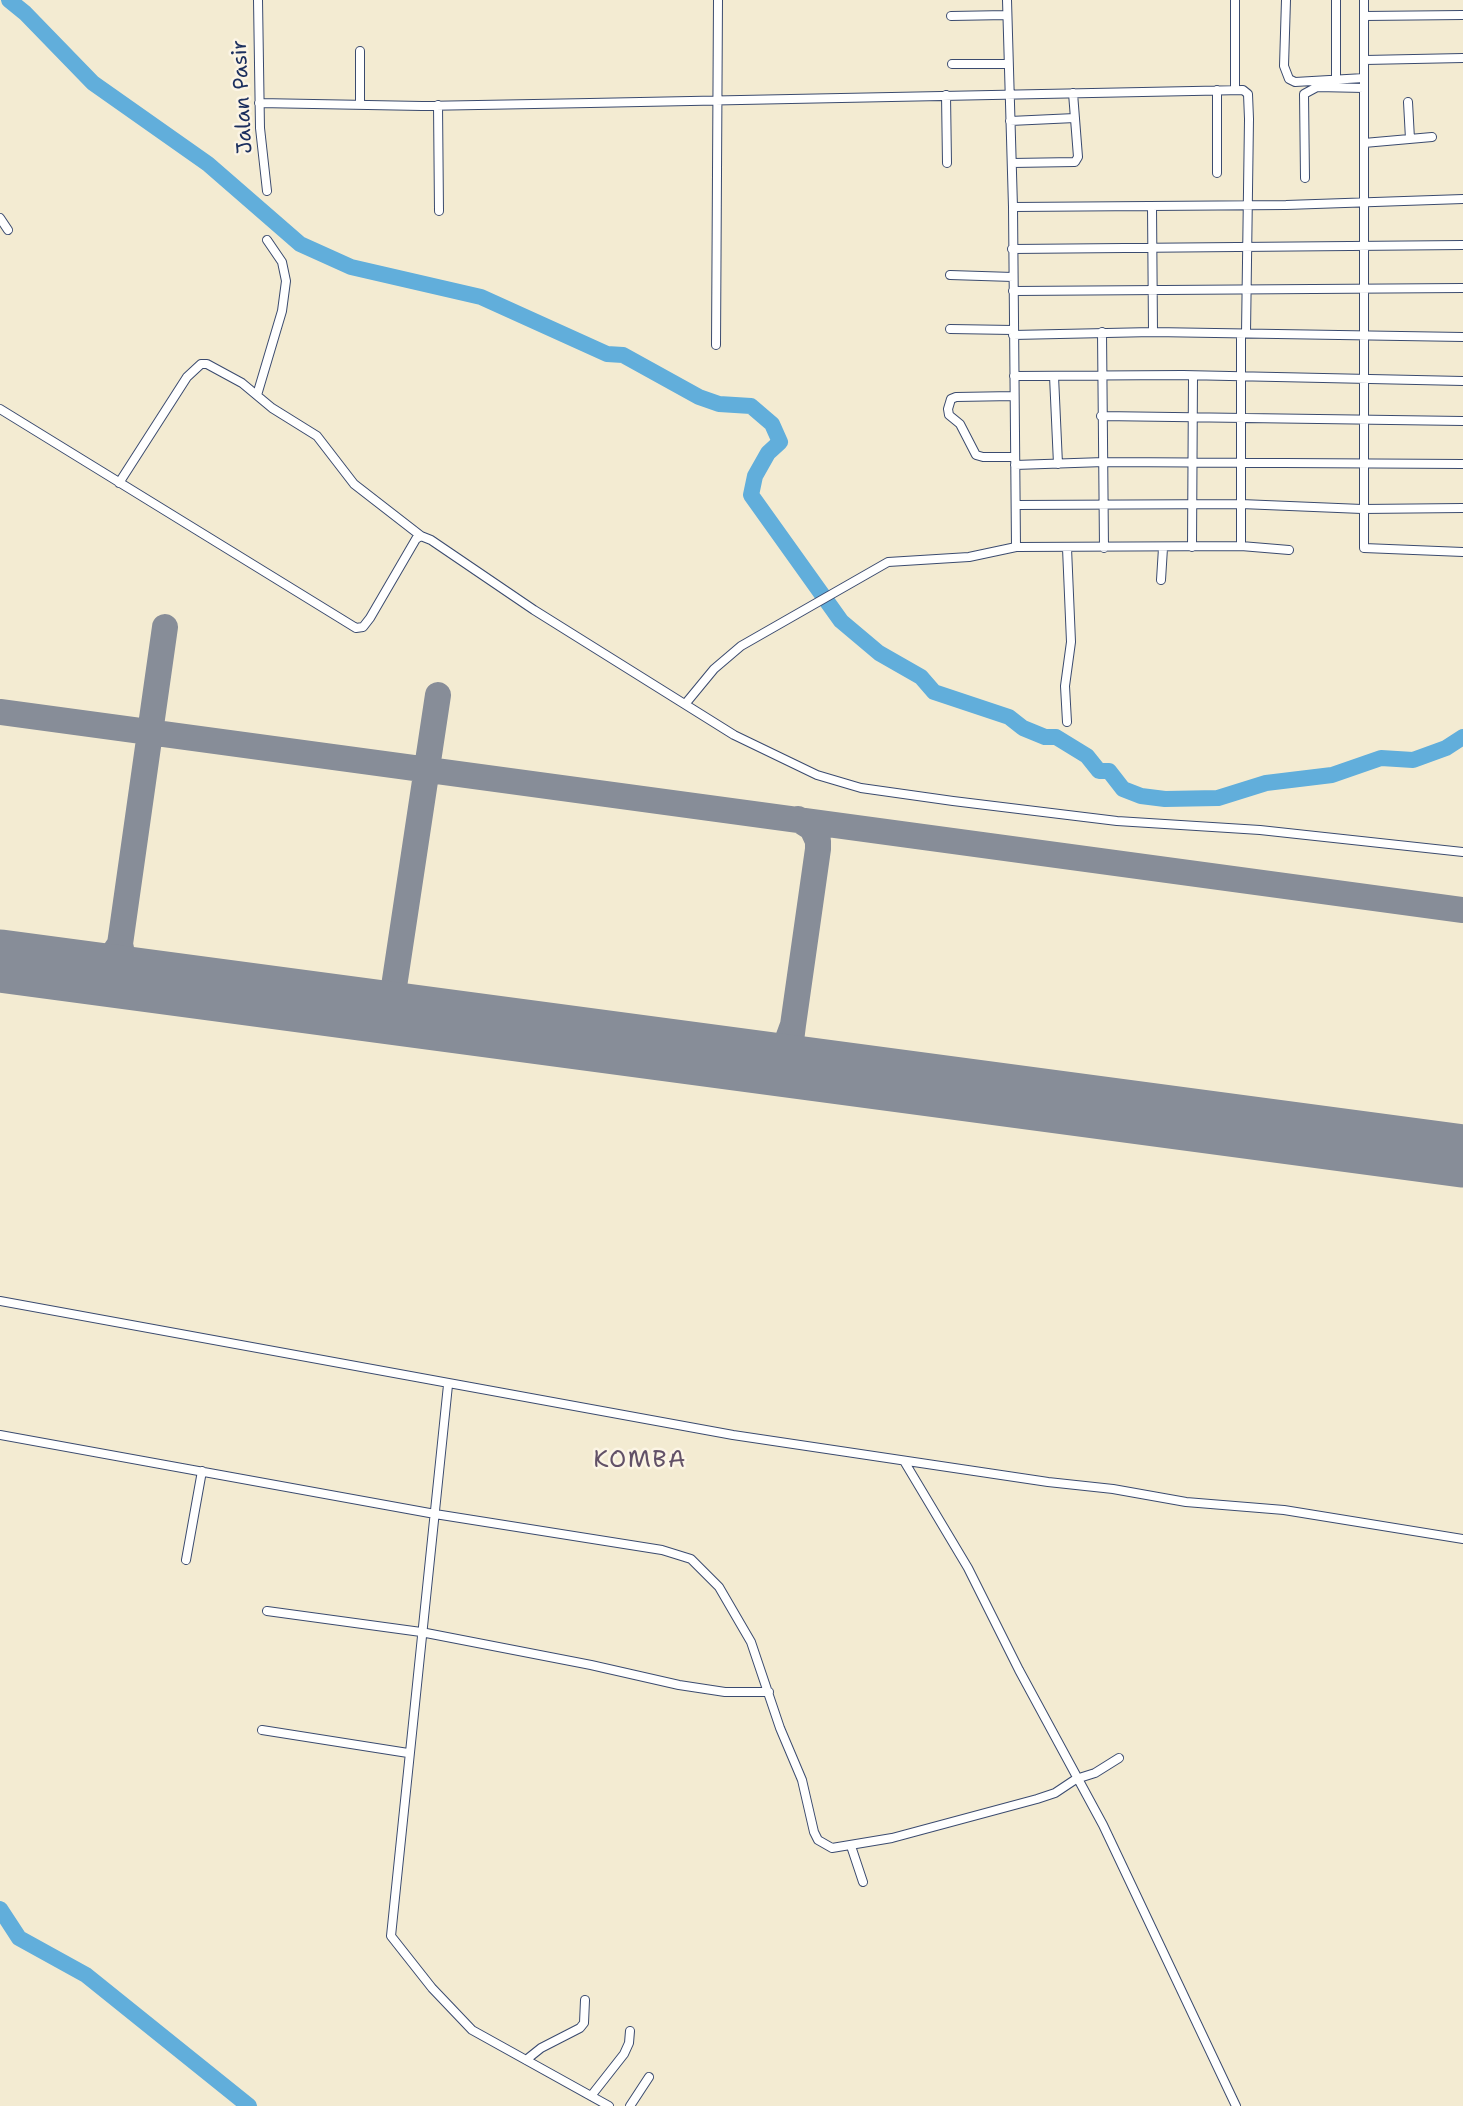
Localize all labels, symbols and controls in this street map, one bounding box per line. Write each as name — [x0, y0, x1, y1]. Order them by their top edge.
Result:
street label: Jalan Pasir — [227, 39, 259, 155]
district label: KOMBA — [593, 1447, 687, 1475]

